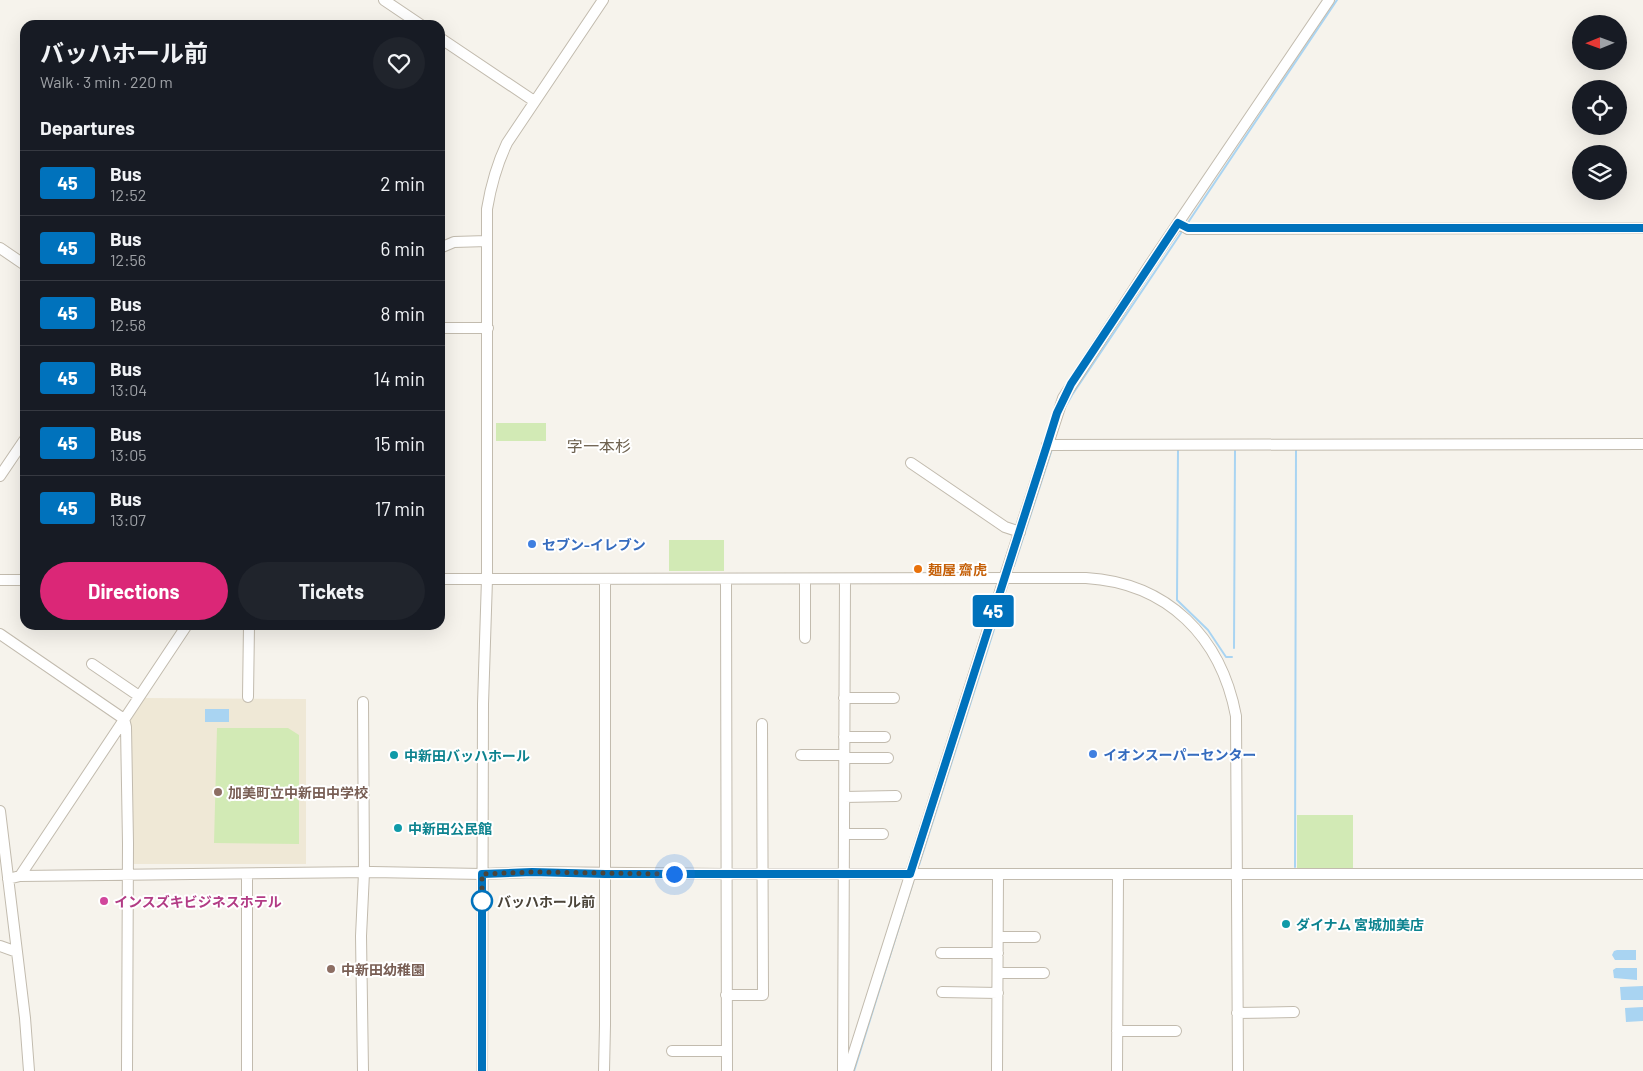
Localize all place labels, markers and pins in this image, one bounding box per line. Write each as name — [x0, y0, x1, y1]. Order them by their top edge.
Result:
place label: セブン-イレブン — [542, 536, 646, 553]
marker: セブン-イレブン — [526, 538, 538, 550]
place label: 麺屋 齋虎 — [928, 561, 987, 578]
marker: 麺屋 齋虎 — [912, 563, 924, 575]
place label: イオンスーパーセンター — [1103, 746, 1257, 763]
place label: 中新田バッハホール — [404, 747, 530, 764]
marker: イオンスーパーセンター — [1087, 748, 1099, 760]
marker: 中新田バッハホール — [388, 749, 400, 761]
place label: 加美町立中新田中学校 — [228, 784, 368, 801]
marker: 加美町立中新田中学校 — [212, 786, 224, 798]
place label: 中新田公民館 — [408, 820, 492, 837]
marker: 中新田公民館 — [392, 822, 404, 834]
marker: バッハホール前 — [471, 890, 493, 912]
place label: インスズキビジネスホテル — [114, 893, 282, 910]
place label: バッハホール前 — [497, 893, 595, 910]
marker: インスズキビジネスホテル — [98, 895, 110, 907]
place label: ダイナム 宮城加美店 — [1296, 916, 1424, 933]
marker: ダイナム 宮城加美店 — [1280, 918, 1292, 930]
place label: 中新田幼稚園 — [341, 961, 425, 978]
marker: 中新田幼稚園 — [325, 963, 337, 975]

